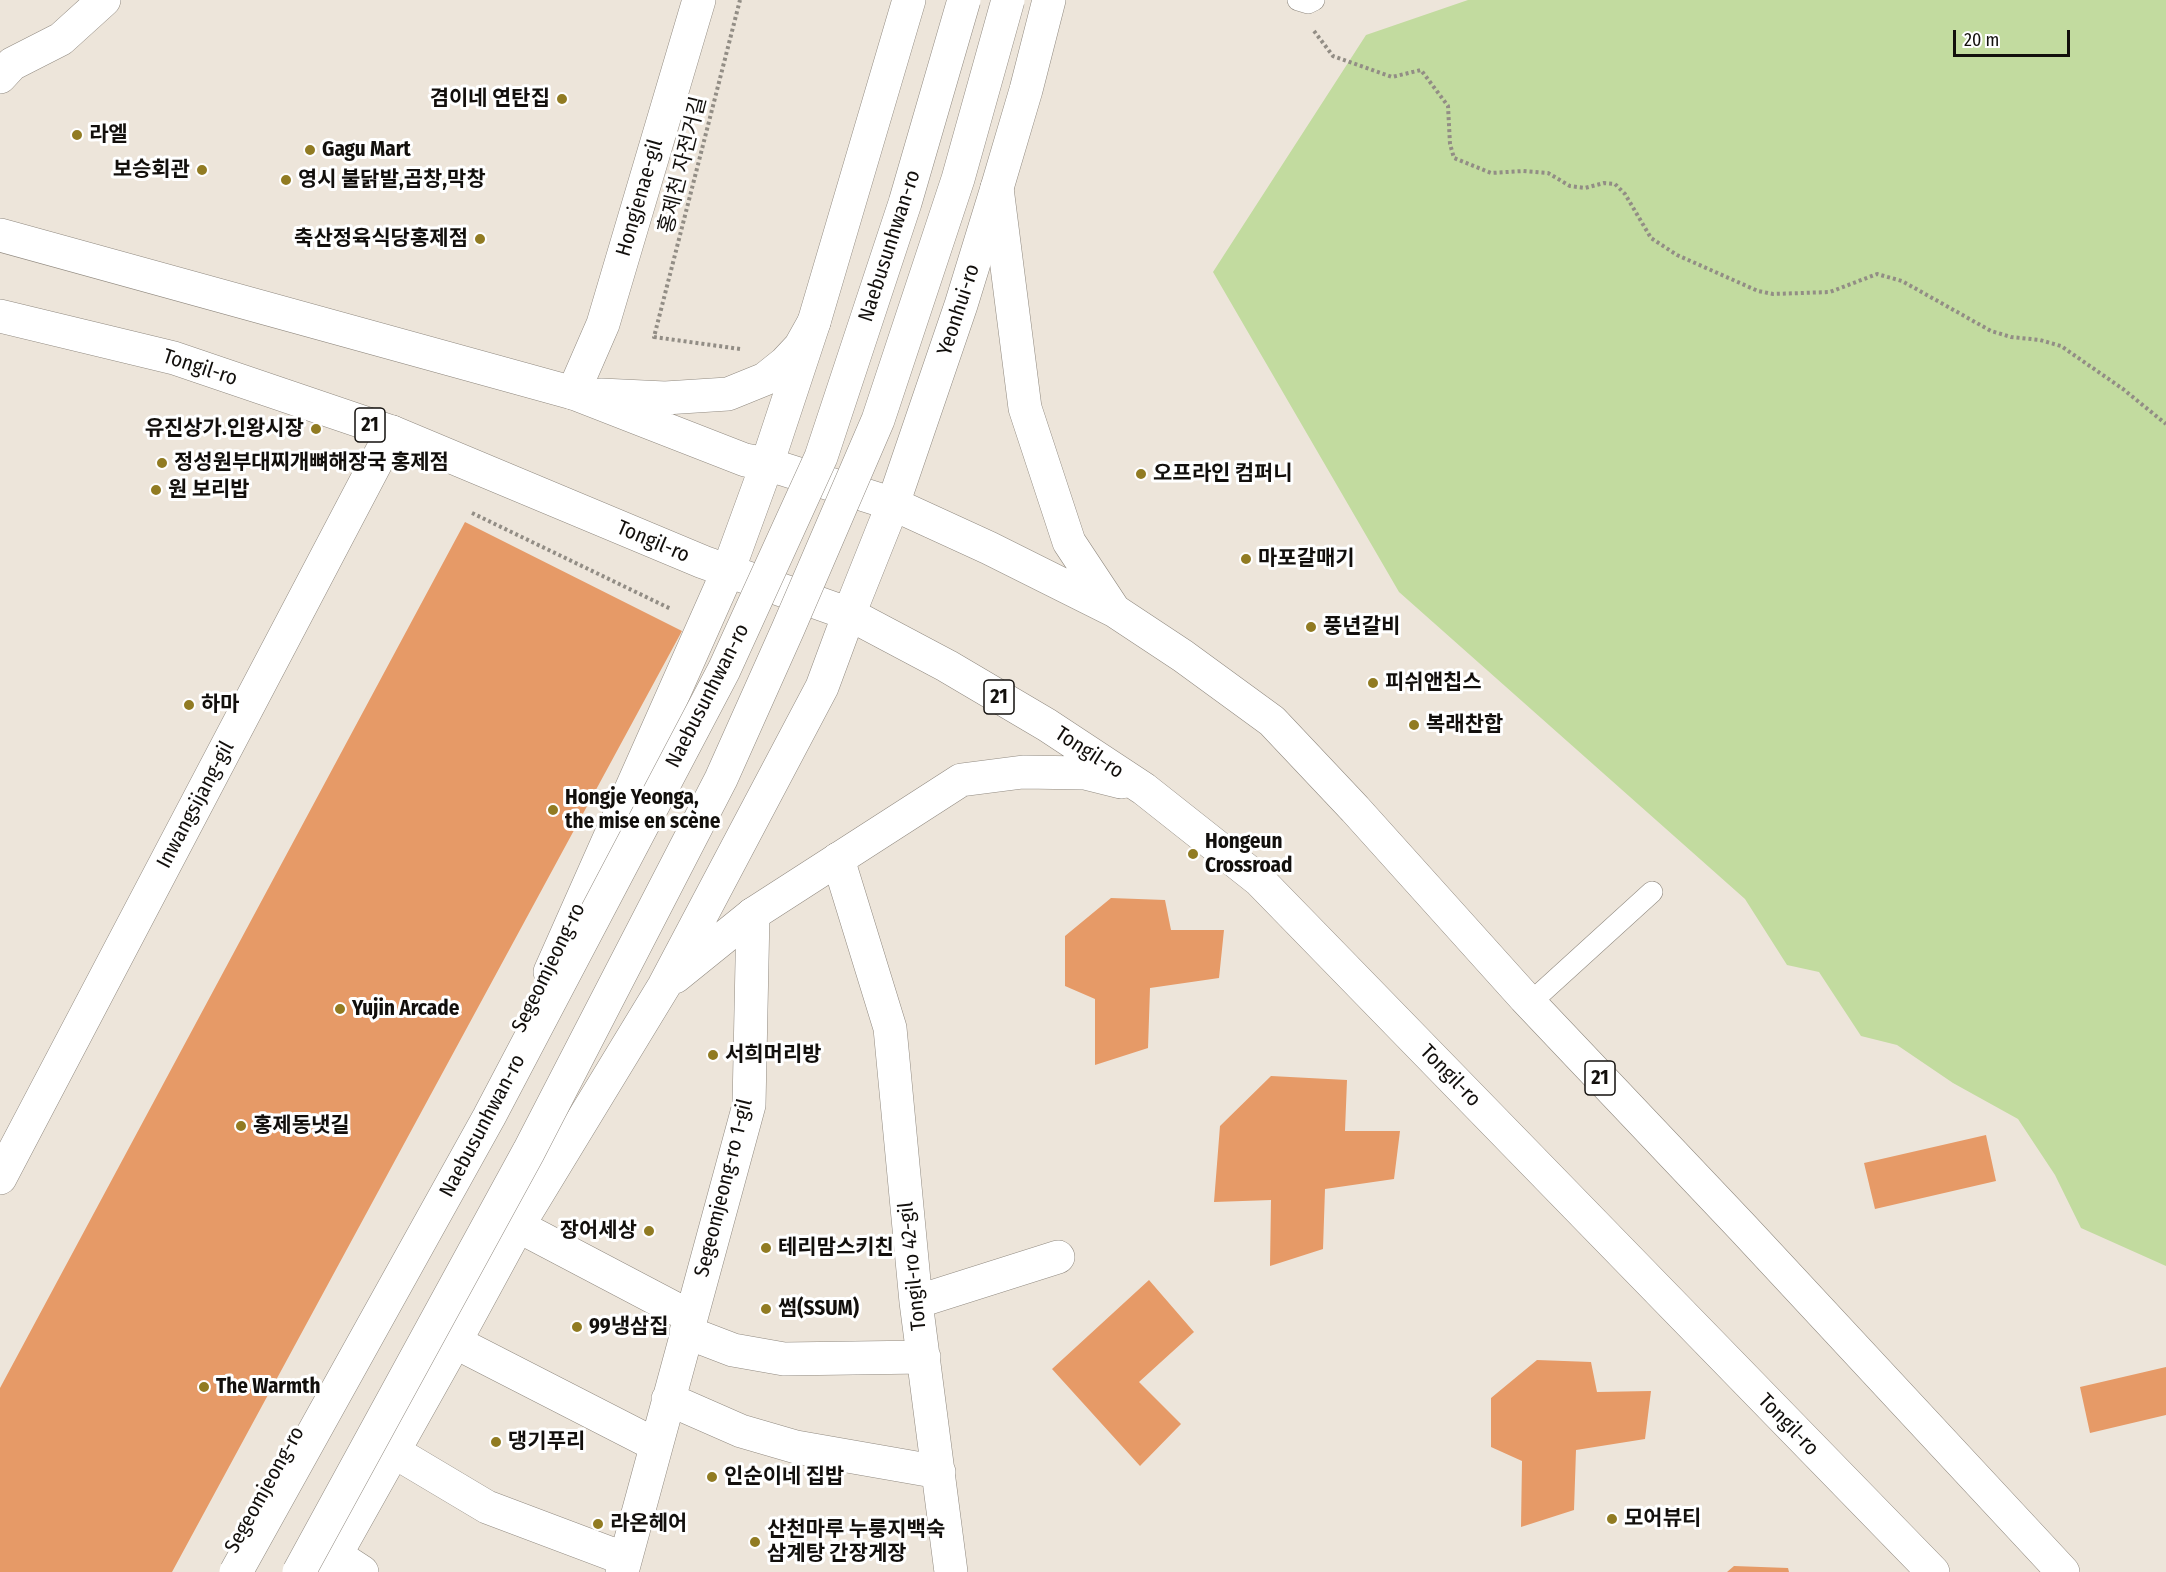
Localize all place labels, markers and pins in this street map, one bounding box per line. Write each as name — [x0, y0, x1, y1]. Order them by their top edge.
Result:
place label: 겸이네 연탄집 — [430, 86, 550, 112]
marker: 겸이네 연탄집 — [555, 92, 569, 106]
place label: 라엘 — [89, 122, 128, 148]
marker: 라엘 — [70, 128, 84, 142]
place label: Gagu Mart — [322, 137, 411, 163]
marker: Gagu Mart — [303, 143, 317, 157]
place label: 보승회관 — [113, 157, 190, 183]
marker: 보승회관 — [195, 163, 209, 177]
place label: 영시 불닭발,곱창,막창 — [298, 167, 486, 193]
marker: 영시 불닭발,곱창,막창 — [279, 173, 293, 187]
place label: 축산정육식당홍제점 — [294, 226, 468, 252]
marker: 축산정육식당홍제점 — [473, 232, 487, 246]
place label: 유진상가.인왕시장 — [145, 416, 304, 442]
marker: 유진상가.인왕시장 — [309, 422, 323, 436]
place label: 정성원부대찌개뼈해장국 홍제점 — [174, 450, 449, 476]
marker: 정성원부대찌개뼈해장국 홍제점 — [155, 456, 169, 470]
place label: 오프라인 컴퍼니 — [1153, 461, 1293, 487]
marker: 오프라인 컴퍼니 — [1134, 467, 1148, 481]
place label: 원 보리밥 — [168, 477, 250, 503]
marker: 원 보리밥 — [149, 483, 163, 497]
place label: 마포갈매기 — [1258, 546, 1355, 572]
marker: 마포갈매기 — [1239, 552, 1253, 566]
place label: 풍년갈비 — [1323, 614, 1400, 640]
marker: 풍년갈비 — [1304, 620, 1318, 634]
place label: 피쉬앤칩스 — [1385, 670, 1482, 696]
marker: 피쉬앤칩스 — [1366, 676, 1380, 690]
place label: 하마 — [201, 692, 240, 718]
marker: 하마 — [182, 698, 196, 712]
place label: 복래찬합 — [1426, 712, 1503, 738]
marker: 복래찬합 — [1407, 718, 1421, 732]
place label: Hongje Yeonga, the mise en scène — [565, 785, 720, 835]
marker: Hongje Yeonga, the mise en scène — [546, 803, 560, 817]
place label: Hongeun Crossroad — [1205, 829, 1292, 879]
marker: Hongeun Crossroad — [1186, 847, 1200, 861]
place label: Yujin Arcade — [352, 996, 459, 1022]
marker: Yujin Arcade — [333, 1002, 347, 1016]
place label: 서희머리방 — [725, 1042, 822, 1068]
marker: 서희머리방 — [706, 1048, 720, 1062]
place label: 홍제동냇길 — [253, 1113, 350, 1139]
marker: 홍제동냇길 — [234, 1119, 248, 1133]
place label: 장어세상 — [560, 1218, 637, 1244]
marker: 장어세상 — [642, 1224, 656, 1238]
place label: 테리맘스키친 — [778, 1235, 894, 1261]
marker: 테리맘스키친 — [759, 1241, 773, 1255]
place label: 썸(SSUM) — [778, 1296, 859, 1322]
marker: 썸(SSUM) — [759, 1302, 773, 1316]
place label: 99냉삼집 — [589, 1314, 669, 1340]
marker: 99냉삼집 — [570, 1320, 584, 1334]
place label: The Warmth — [216, 1374, 320, 1400]
marker: The Warmth — [197, 1380, 211, 1394]
place label: 댕기푸리 — [508, 1429, 585, 1455]
marker: 댕기푸리 — [489, 1435, 503, 1449]
place label: 인순이네 집밥 — [724, 1464, 844, 1490]
marker: 인순이네 집밥 — [705, 1470, 719, 1484]
place label: 모어뷰티 — [1624, 1506, 1701, 1532]
place label: 라온헤어 — [610, 1511, 687, 1537]
marker: 모어뷰티 — [1605, 1512, 1619, 1526]
marker: 라온헤어 — [591, 1517, 605, 1531]
place label: 산천마루 누룽지백숙 삼계탕 간장게장 — [767, 1517, 945, 1567]
marker: 산천마루 누룽지백숙 삼계탕 간장게장 — [748, 1535, 762, 1549]

